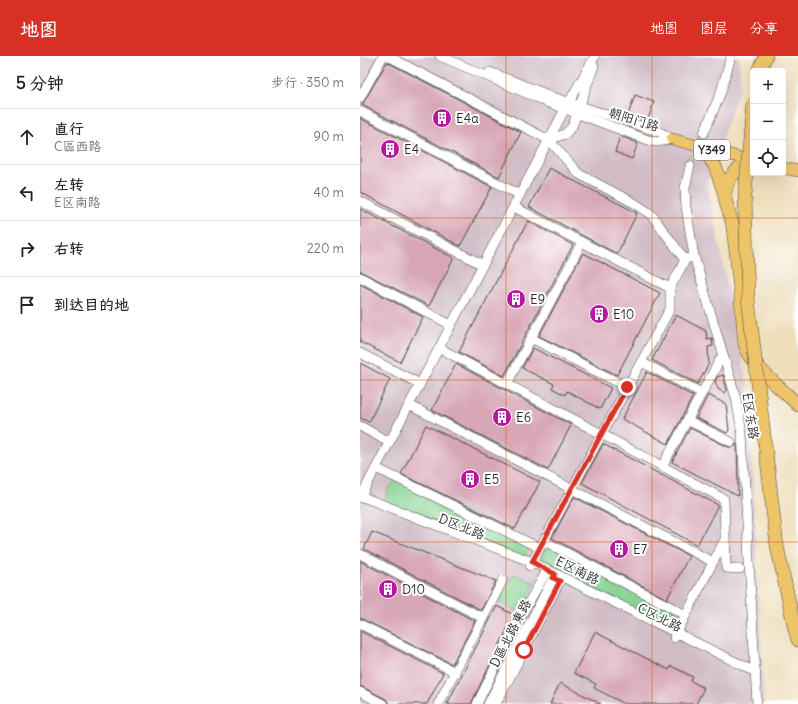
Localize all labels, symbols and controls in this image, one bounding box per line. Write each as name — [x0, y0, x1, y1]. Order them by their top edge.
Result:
text: 地图 — [20, 17, 58, 41]
text: 地图 — [650, 19, 678, 37]
text: 图层 — [700, 19, 728, 37]
text: 分享 — [750, 19, 778, 37]
map controls — [750, 68, 786, 176]
button: + — [750, 68, 786, 104]
text: 5 分钟 — [16, 72, 64, 94]
text: 步行 · 350 m — [271, 74, 344, 91]
street label: 朝阳门路 — [606, 104, 661, 135]
button: − — [750, 104, 786, 140]
building icon: E4a — [431, 107, 453, 129]
place label: E4a — [456, 110, 479, 127]
text: 直行 — [54, 119, 84, 138]
icon: ahead — [16, 126, 38, 148]
text: 90 m — [313, 128, 344, 145]
text: C區西路 — [54, 138, 102, 155]
building icon: E4 — [379, 138, 401, 160]
road number: Y349 — [694, 140, 730, 160]
button: locate — [750, 140, 786, 176]
place label: E4 — [404, 141, 419, 158]
text: 左转 — [54, 175, 84, 194]
icon: left — [16, 182, 38, 204]
text: 40 m — [313, 184, 344, 201]
text: E区南路 — [54, 194, 101, 211]
icon: right — [16, 238, 38, 260]
text: 右转 — [54, 239, 84, 258]
text: 220 m — [307, 240, 344, 257]
building icon: E9 — [505, 288, 527, 310]
place label: E9 — [530, 291, 545, 308]
icon: arrive — [16, 294, 38, 316]
text: 到达目的地 — [54, 295, 129, 314]
building icon: E10 — [588, 303, 610, 325]
place label: E10 — [613, 306, 634, 323]
route end — [618, 378, 636, 396]
street label: E区东路 — [738, 392, 763, 440]
building icon: E6 — [491, 406, 513, 428]
place label: E6 — [516, 409, 531, 426]
building icon: E5 — [459, 468, 481, 490]
place label: E5 — [484, 471, 499, 488]
street label: D区北路 — [436, 510, 487, 543]
building icon: E7 — [608, 538, 630, 560]
place label: E7 — [633, 541, 648, 558]
street label: E区南路 — [553, 553, 602, 588]
building icon: D10 — [377, 578, 399, 600]
place label: D10 — [402, 581, 425, 598]
street label: D區北路東路 — [486, 596, 535, 670]
street label: C区北路 — [635, 599, 685, 636]
route start — [515, 641, 533, 659]

